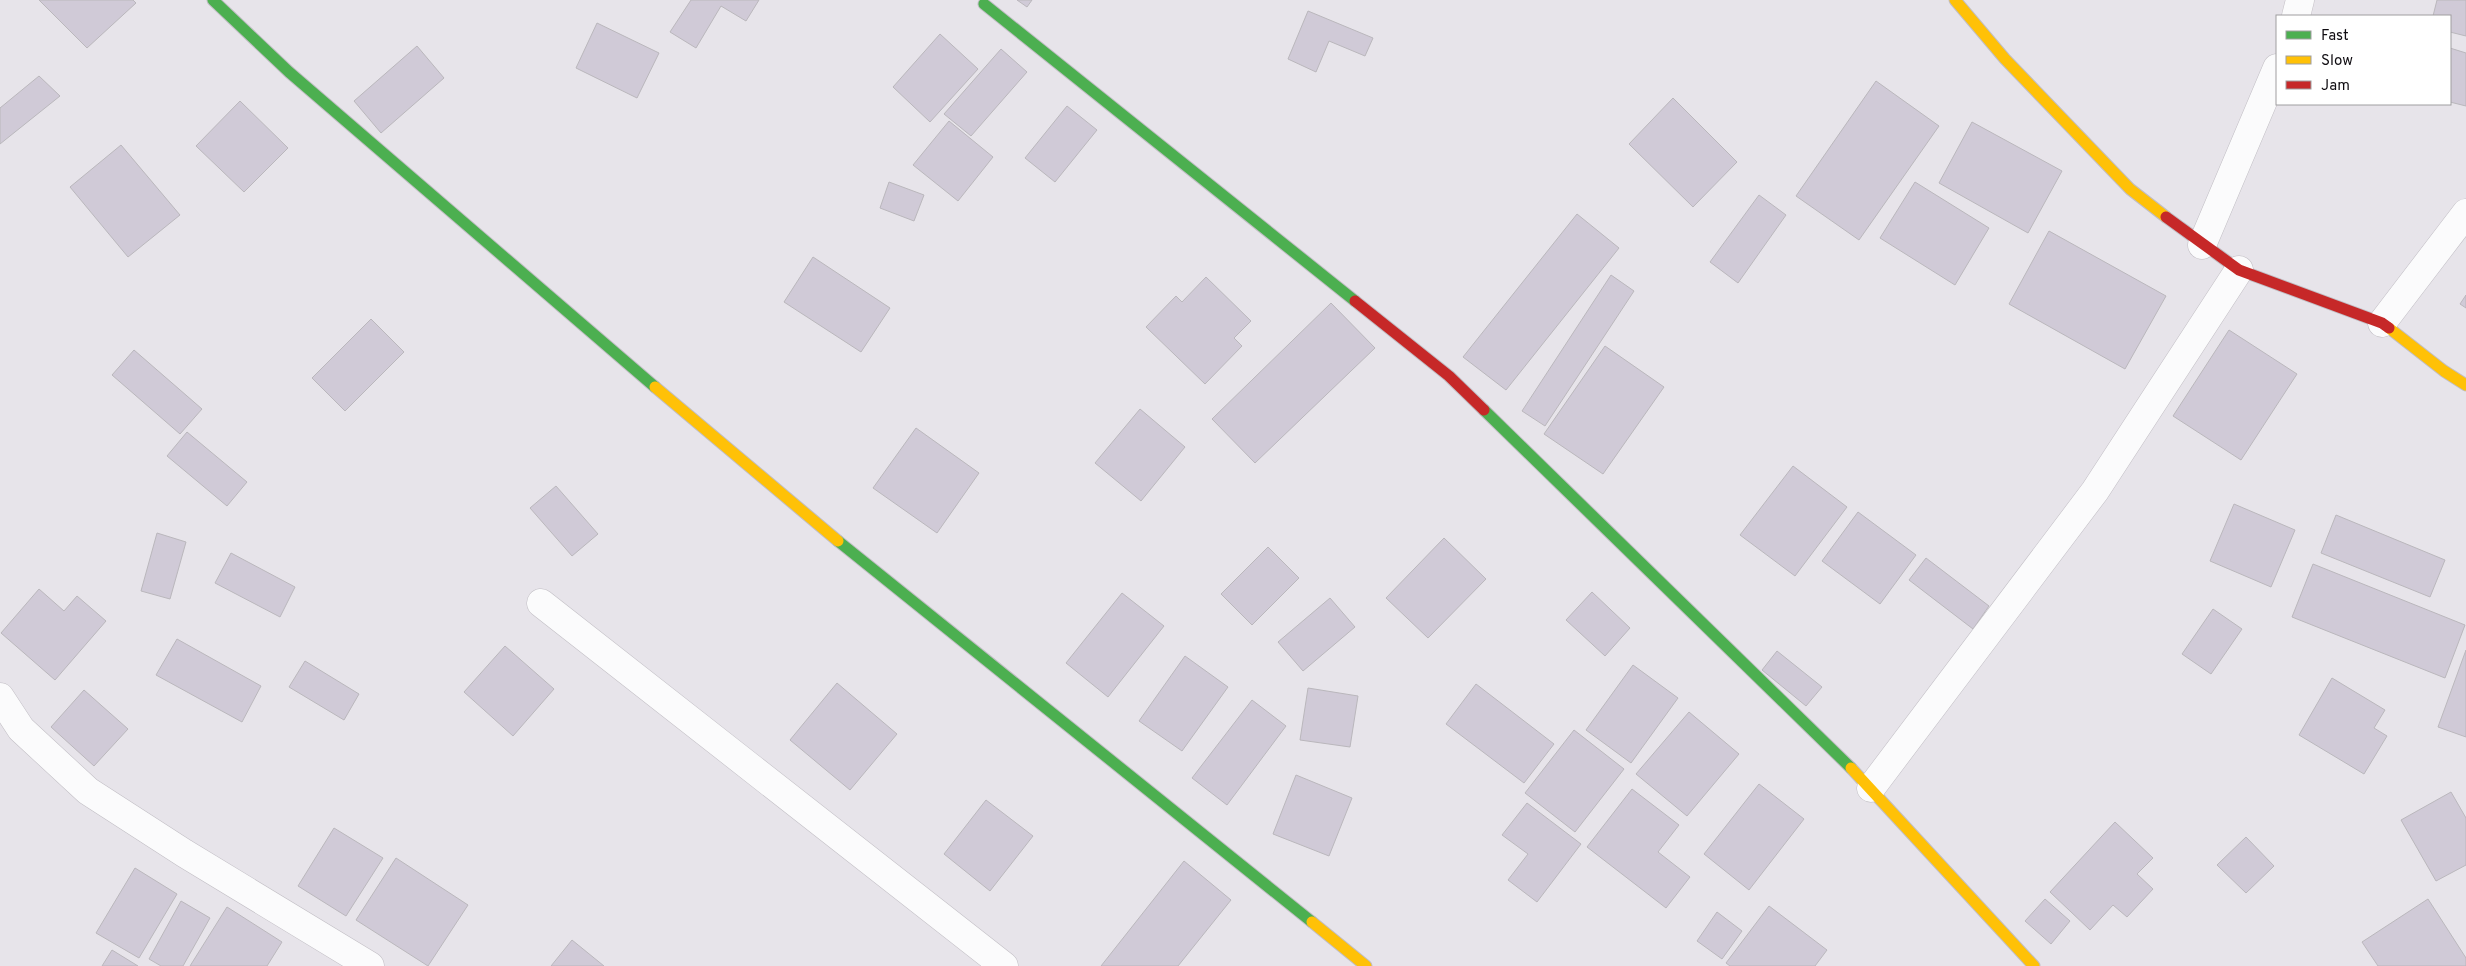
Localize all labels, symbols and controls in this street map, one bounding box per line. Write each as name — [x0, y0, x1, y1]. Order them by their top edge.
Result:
legend — [2276, 15, 2451, 105]
text: Fast — [2321, 27, 2349, 46]
text: Slow — [2321, 52, 2353, 71]
text: Jam — [2321, 77, 2350, 96]

